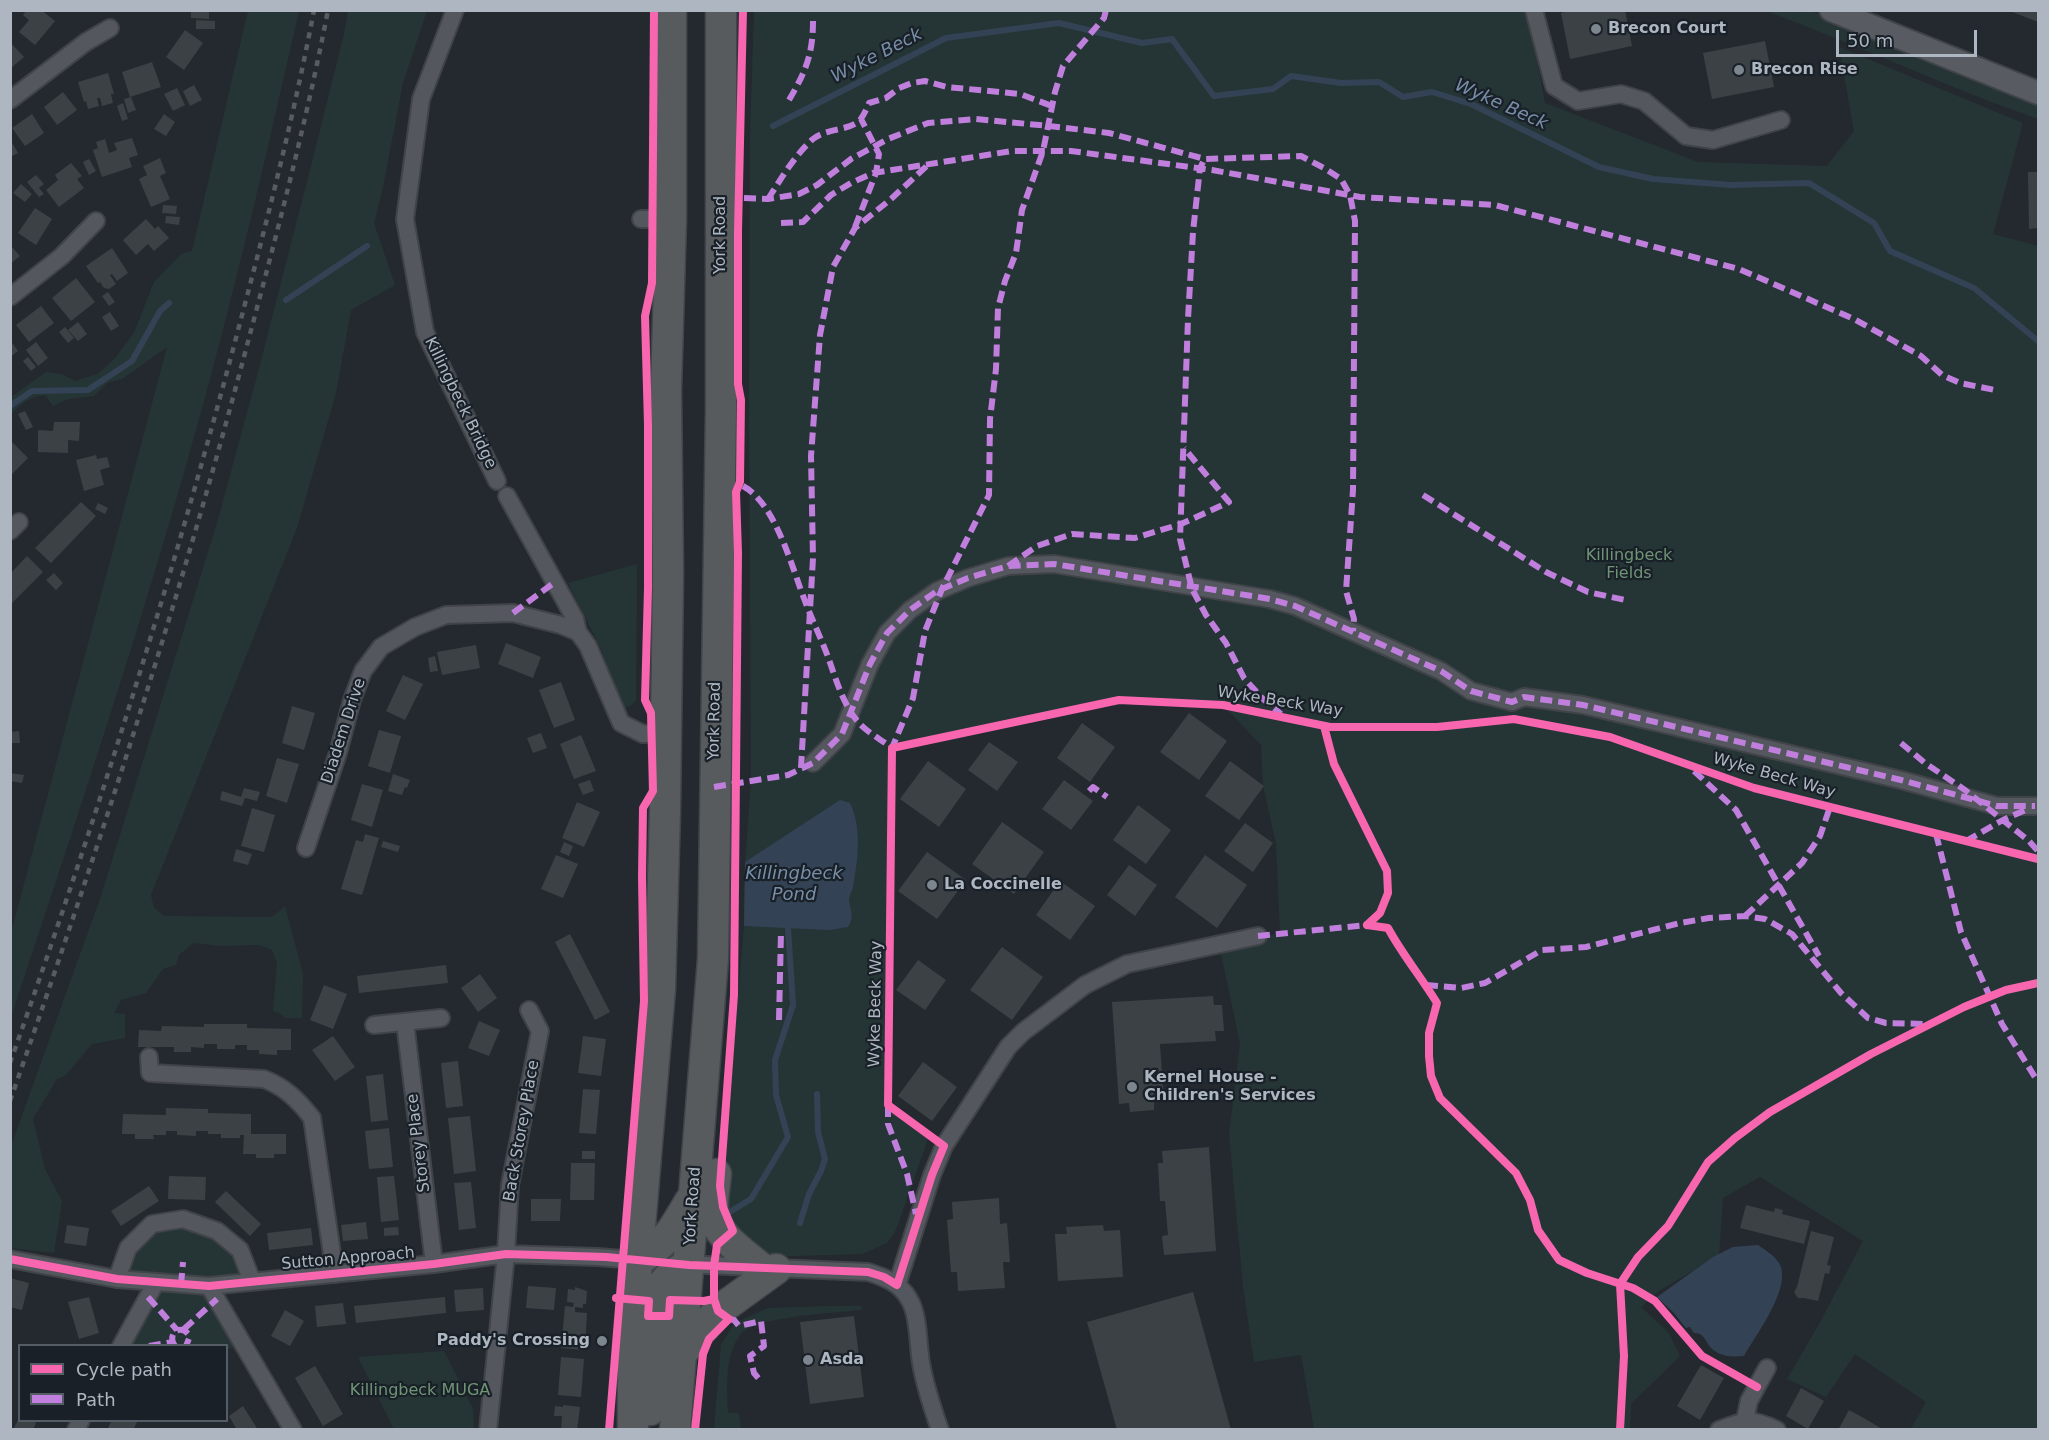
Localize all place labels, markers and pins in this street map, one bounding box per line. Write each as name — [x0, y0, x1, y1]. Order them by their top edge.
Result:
place label: Brecon Court — [1608, 19, 1726, 39]
marker: Brecon Court — [1589, 22, 1603, 36]
place label: Brecon Rise — [1751, 60, 1858, 80]
marker: Brecon Rise — [1732, 63, 1746, 77]
place label: La Coccinelle — [944, 875, 1062, 895]
marker: La Coccinelle — [925, 878, 939, 892]
place label: Kernel House - Children's Services — [1144, 1068, 1316, 1106]
marker: Kernel House - Children's Services — [1125, 1080, 1139, 1094]
place label: Paddy's Crossing — [437, 1331, 590, 1351]
marker: Paddy's Crossing — [595, 1334, 609, 1348]
place label: Asda — [820, 1350, 864, 1370]
marker: Asda — [801, 1353, 815, 1367]

